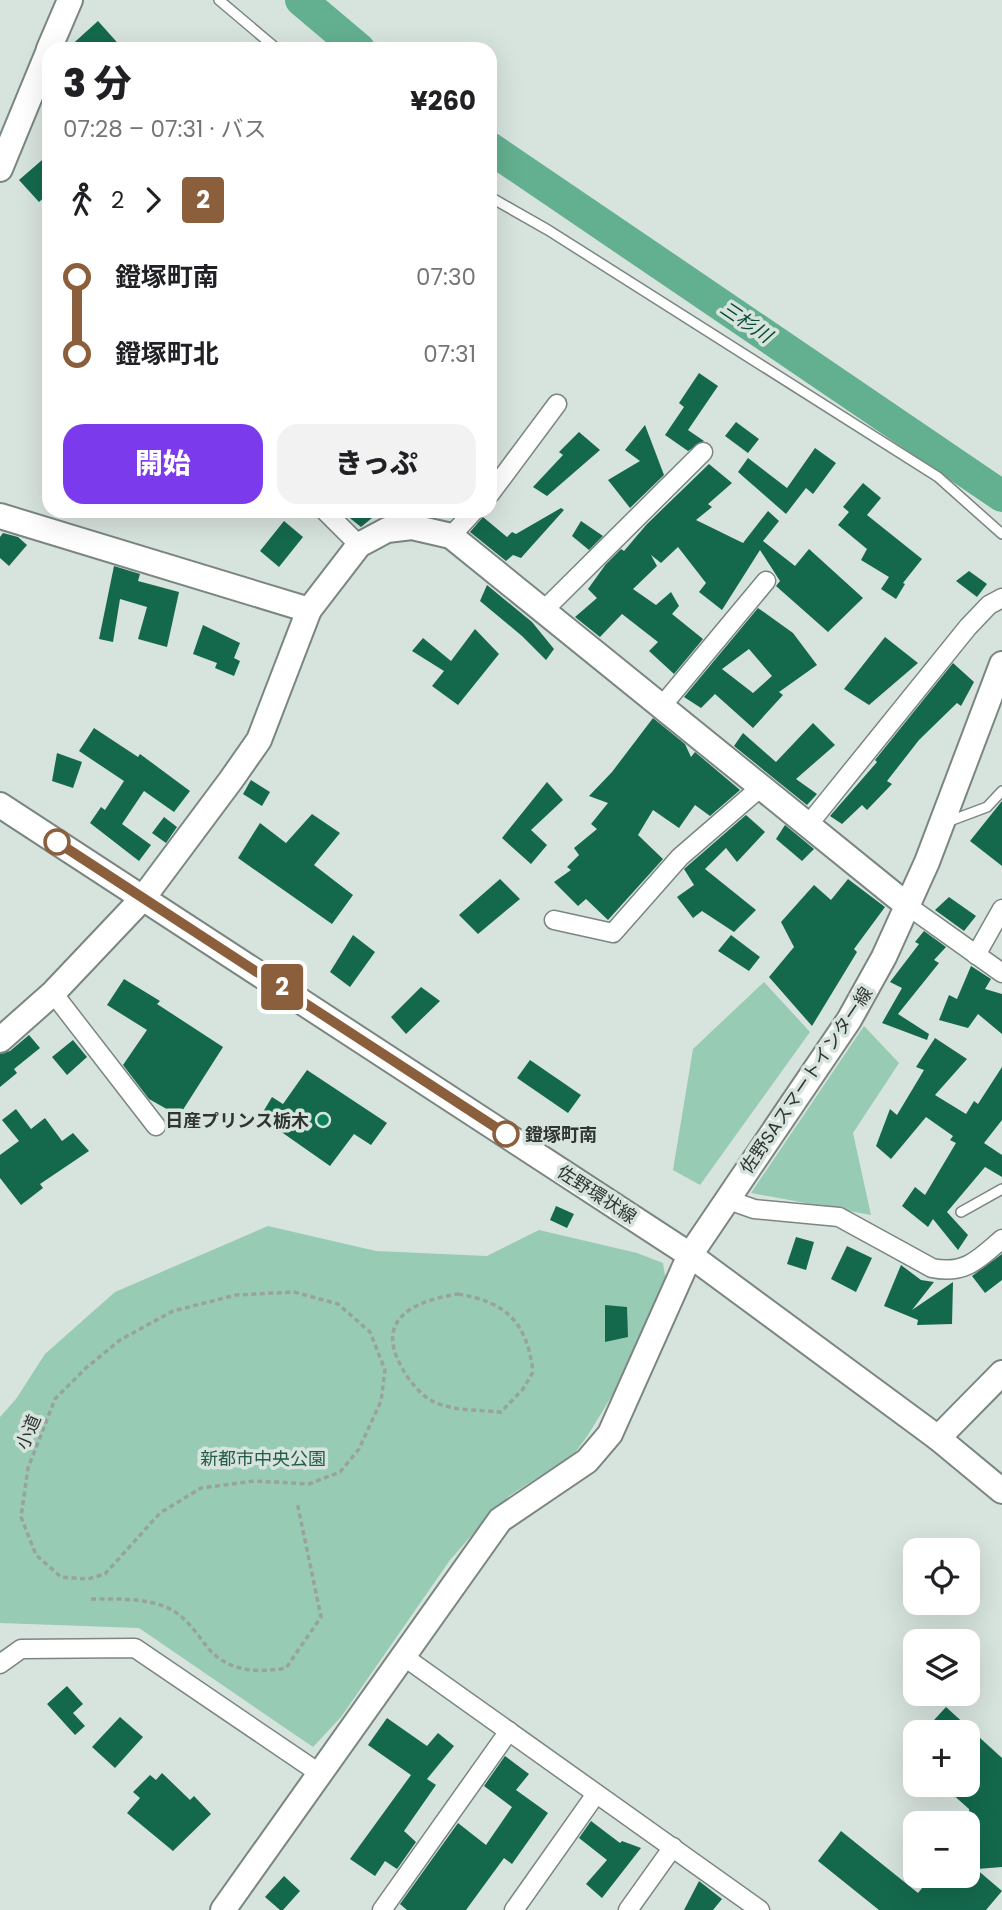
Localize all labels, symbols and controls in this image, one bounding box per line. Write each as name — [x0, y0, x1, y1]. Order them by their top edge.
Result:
text: 3 分 — [63, 57, 131, 110]
text: ¥260 — [410, 83, 476, 119]
text: 07:28 – 07:31 · バス — [63, 113, 266, 145]
icon: walk — [63, 181, 101, 219]
icon: forward — [134, 181, 172, 219]
text: 2 — [196, 183, 210, 216]
text: 2 — [111, 184, 124, 216]
text: 鐙塚町南 — [115, 259, 219, 295]
text: 07:30 — [416, 261, 476, 293]
water label: 三杉川 — [715, 295, 779, 350]
text: 鐙塚町北 — [115, 336, 219, 372]
text: 07:31 — [423, 338, 476, 370]
button: 開始 — [63, 424, 263, 504]
button: きっぷ — [277, 424, 476, 504]
unlabelled marker — [44, 829, 70, 855]
line badge: 2 — [259, 964, 305, 1010]
text: 2 — [275, 970, 289, 1003]
street label: 佐野SAスマートインター線 — [734, 982, 878, 1178]
place label: 日産プリンス栃木 — [165, 1108, 309, 1133]
marker: 日産プリンス栃木 — [315, 1112, 331, 1128]
marker: 鐙塚町南 — [493, 1121, 519, 1147]
place label: 鐙塚町南 — [525, 1122, 597, 1147]
street label: 佐野環状線 — [552, 1159, 642, 1229]
street label: 小道 — [9, 1411, 47, 1453]
park label: 新都市中央公園 — [200, 1446, 326, 1471]
map controls — [903, 1538, 980, 1888]
button: locate — [903, 1538, 980, 1615]
button: layers — [903, 1629, 980, 1706]
button: + — [903, 1720, 980, 1797]
button: − — [903, 1811, 980, 1888]

